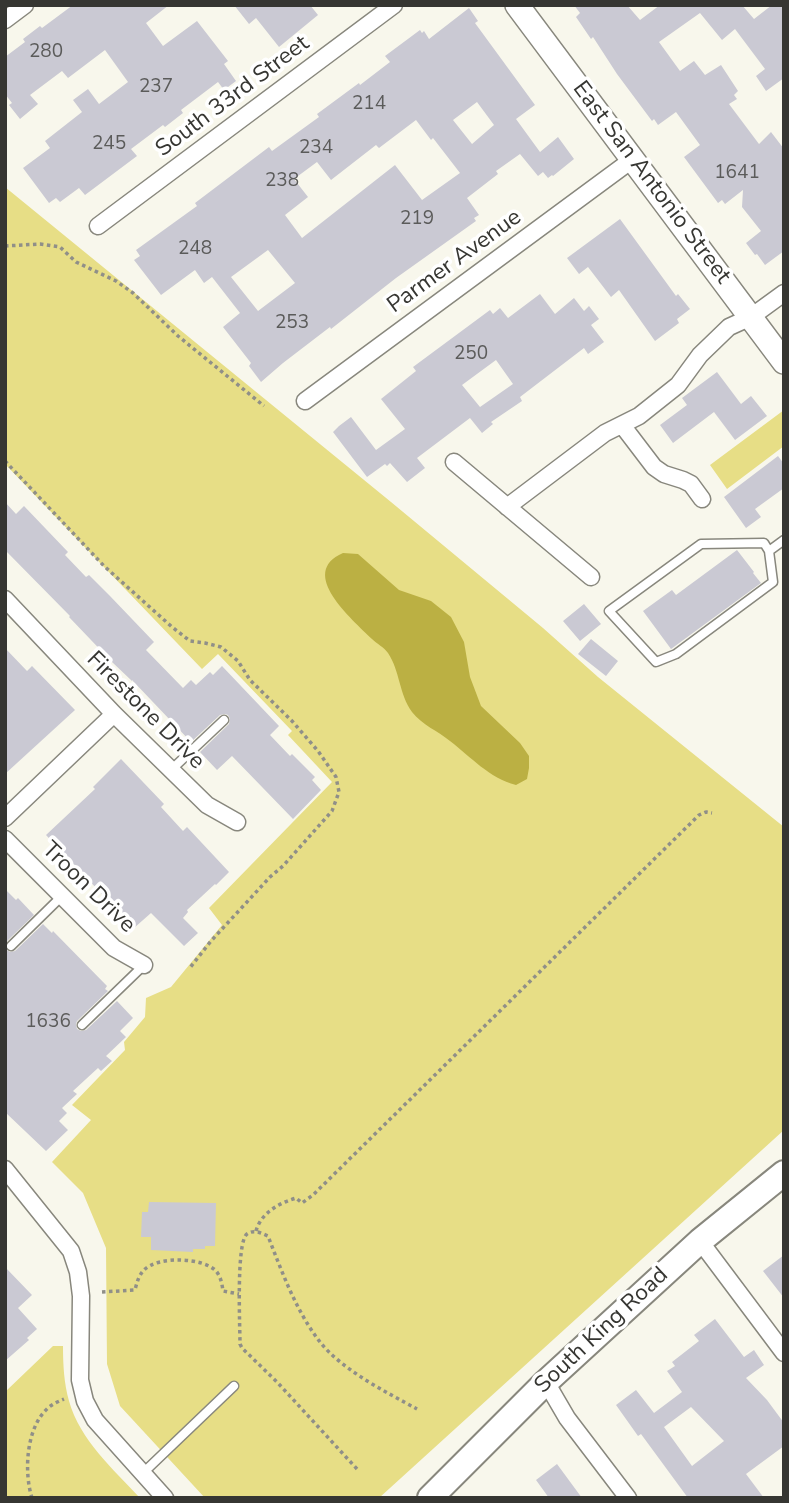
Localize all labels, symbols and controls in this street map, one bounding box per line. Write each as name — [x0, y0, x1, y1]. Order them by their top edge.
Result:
street label: South 33rd Street — [151, 30, 315, 164]
house number: 280 — [29, 41, 63, 63]
house number: 237 — [139, 76, 173, 98]
street label: East San Antonio Street — [566, 76, 736, 290]
house number: 214 — [352, 93, 386, 115]
house number: 245 — [92, 133, 126, 155]
house number: 234 — [299, 137, 333, 159]
house number: 1641 — [714, 162, 760, 184]
house number: 238 — [265, 170, 299, 192]
street label: Parmer Avenue — [383, 204, 527, 320]
house number: 219 — [400, 208, 434, 230]
house number: 248 — [178, 238, 212, 260]
house number: 253 — [275, 312, 309, 334]
house number: 250 — [454, 343, 488, 365]
street label: Firestone Drive — [80, 646, 210, 776]
street label: Troon Drive — [36, 837, 140, 939]
house number: 1636 — [25, 1011, 71, 1033]
street label: South King Road — [529, 1262, 675, 1400]

